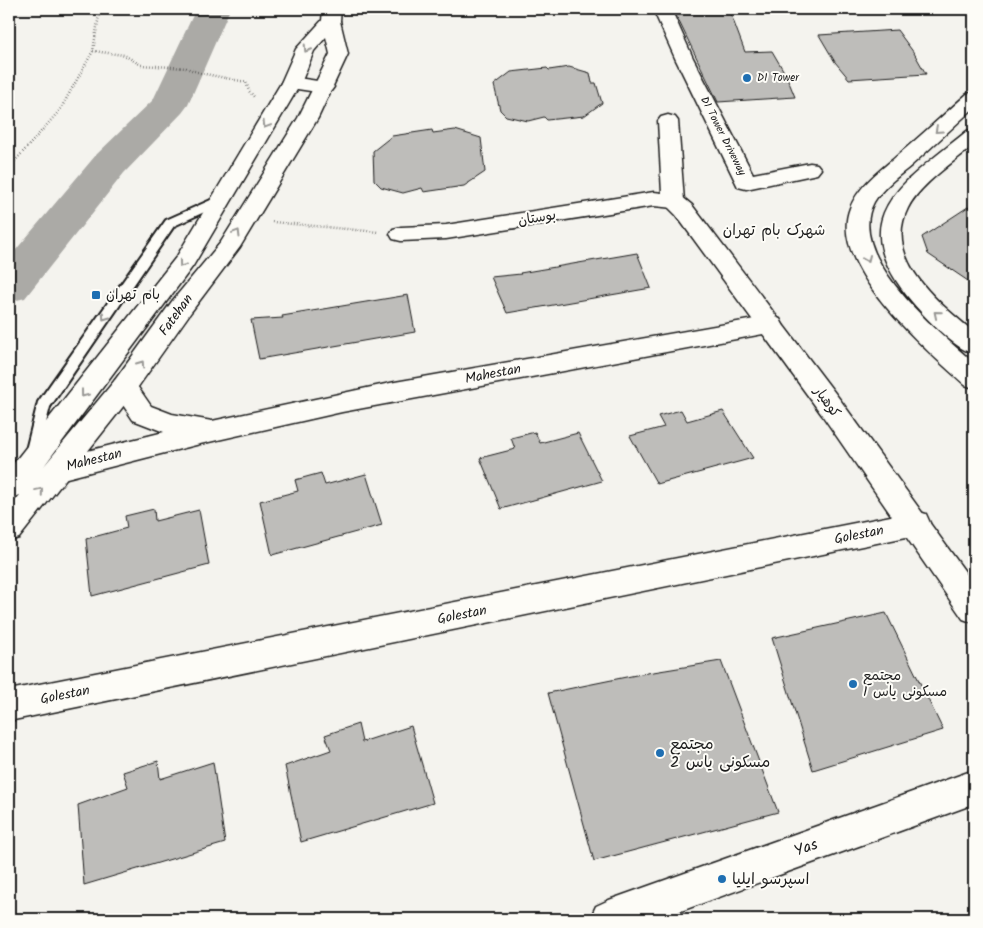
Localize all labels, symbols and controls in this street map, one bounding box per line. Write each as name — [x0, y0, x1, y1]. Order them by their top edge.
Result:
one-way arrow — [303, 44, 313, 53]
place label: D1 Tower — [757, 69, 800, 87]
marker: D1 Tower — [741, 72, 753, 84]
street label: D1 Tower Driveway — [695, 93, 751, 180]
one-way arrow — [263, 120, 273, 129]
one-way arrow — [934, 124, 943, 133]
street label: بوستان — [516, 204, 558, 232]
district label: شهرک بام تهران — [723, 219, 825, 243]
one-way arrow — [231, 230, 241, 239]
one-way arrow — [860, 254, 871, 263]
one-way arrow — [179, 258, 188, 268]
place label: بام تهران — [106, 284, 160, 306]
marker: بام تهران — [90, 289, 102, 301]
street label: Fatehan — [153, 289, 199, 341]
one-way arrow — [102, 311, 111, 321]
one-way arrow — [934, 311, 943, 320]
street label: Mahestan — [463, 358, 523, 390]
one-way arrow — [135, 360, 144, 370]
street label: کوهیار — [807, 381, 846, 422]
one-way arrow — [81, 388, 90, 398]
street label: Mahestan — [64, 442, 124, 478]
one-way arrow — [34, 488, 43, 497]
street label: Golestan — [832, 519, 886, 551]
street label: Golestan — [435, 599, 489, 631]
place label: مجتمع مسکونی یاس 1 — [863, 665, 947, 703]
marker: مجتمع مسکونی یاس 1 — [847, 678, 859, 690]
street label: Golestan — [38, 679, 92, 711]
place label: مجتمع مسکونی یاس 2 — [670, 732, 770, 775]
marker: مجتمع مسکونی یاس 2 — [654, 747, 666, 759]
street label: Yas — [791, 832, 821, 864]
place label: اسپرسو ایلیا — [732, 867, 809, 892]
marker: اسپرسو ایلیا — [716, 873, 728, 885]

